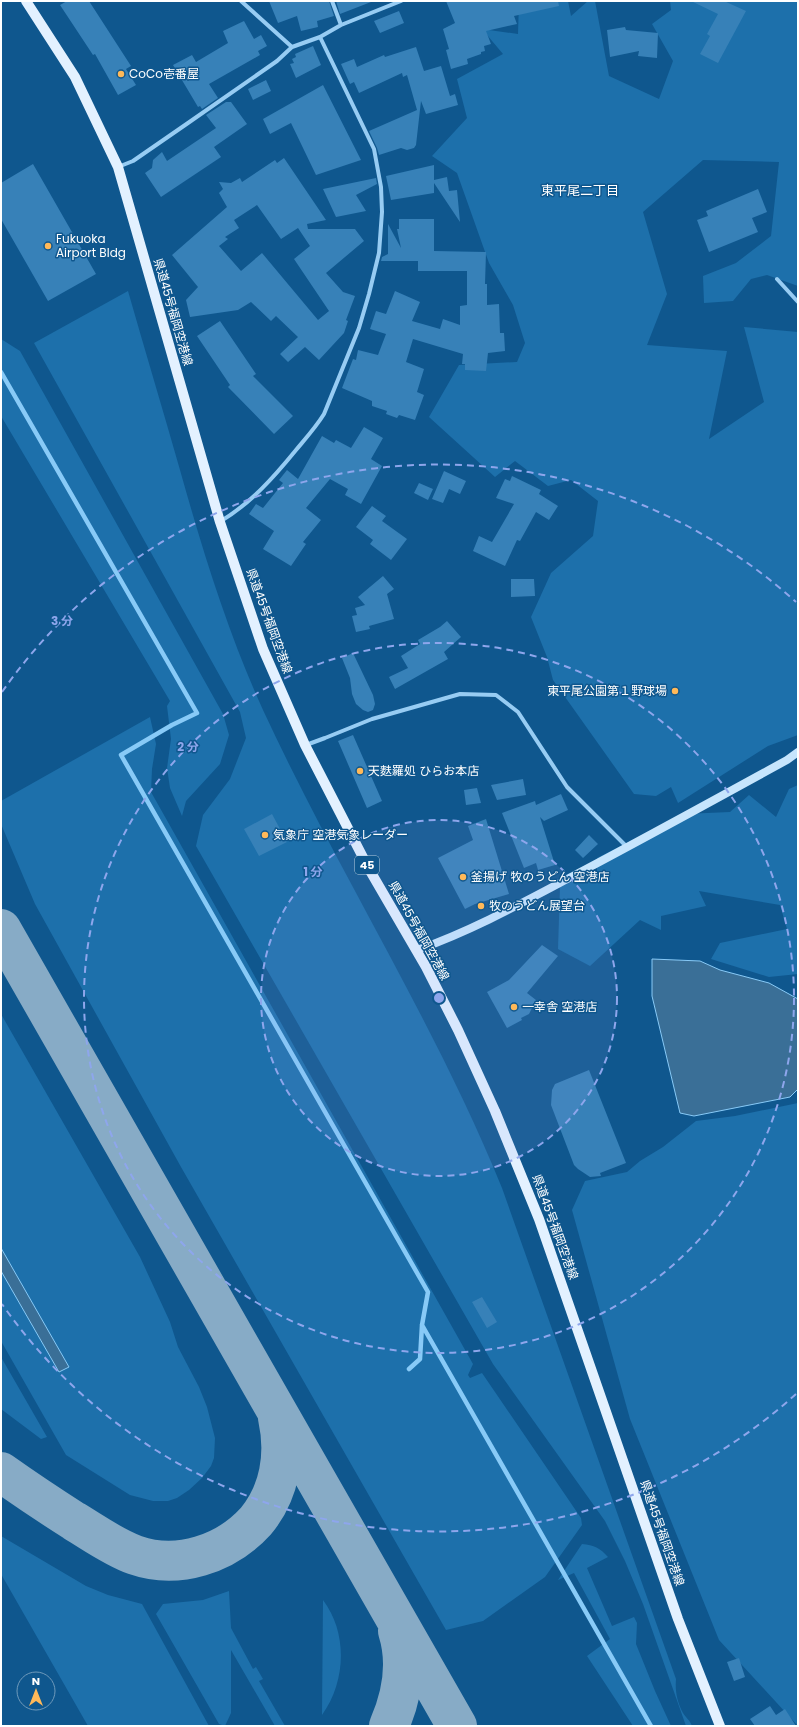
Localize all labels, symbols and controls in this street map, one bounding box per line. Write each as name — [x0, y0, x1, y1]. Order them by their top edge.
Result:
place label: CoCo壱番屋 — [129, 65, 199, 82]
marker: CoCo壱番屋 — [116, 69, 126, 79]
district label: 東平尾二丁目 — [541, 181, 619, 200]
place label: Fukuoka Airport Bldg — [56, 230, 126, 261]
marker: Fukuoka Airport Bldg — [43, 241, 53, 251]
street label: 県道45号福岡空港線 — [150, 256, 197, 368]
street label: 県道45号福岡空港線 — [242, 566, 296, 676]
text: 3 分 — [51, 612, 73, 629]
place label: 東平尾公園第１野球場 — [547, 682, 667, 699]
marker: 東平尾公園第１野球場 — [670, 686, 680, 696]
text: 2 分 — [177, 738, 199, 755]
place label: 天麩羅処 ひらお本店 — [368, 762, 479, 779]
marker: 天麩羅処 ひらお本店 — [355, 766, 365, 776]
place label: 気象庁 空港気象レーダー — [273, 826, 408, 843]
marker: 気象庁 空港気象レーダー — [260, 830, 270, 840]
road number: 45 — [355, 856, 379, 874]
text: 1 分 — [303, 863, 323, 880]
place label: 釜揚げ 牧のうどん 空港店 — [471, 868, 609, 885]
marker: 釜揚げ 牧のうどん 空港店 — [458, 872, 468, 882]
street label: 県道45号福岡空港線 — [385, 878, 454, 983]
place label: 牧のうどん展望台 — [489, 897, 585, 914]
marker: 牧のうどん展望台 — [476, 901, 486, 911]
centre of rings — [432, 991, 446, 1005]
place label: 一幸舎 空港店 — [522, 998, 597, 1015]
marker: 一幸舎 空港店 — [509, 1002, 519, 1012]
street label: 県道45号福岡空港線 — [528, 1172, 582, 1282]
street label: 県道45号福岡空港線 — [636, 1478, 689, 1588]
north arrow — [16, 1671, 56, 1711]
text: N — [32, 1673, 40, 1689]

